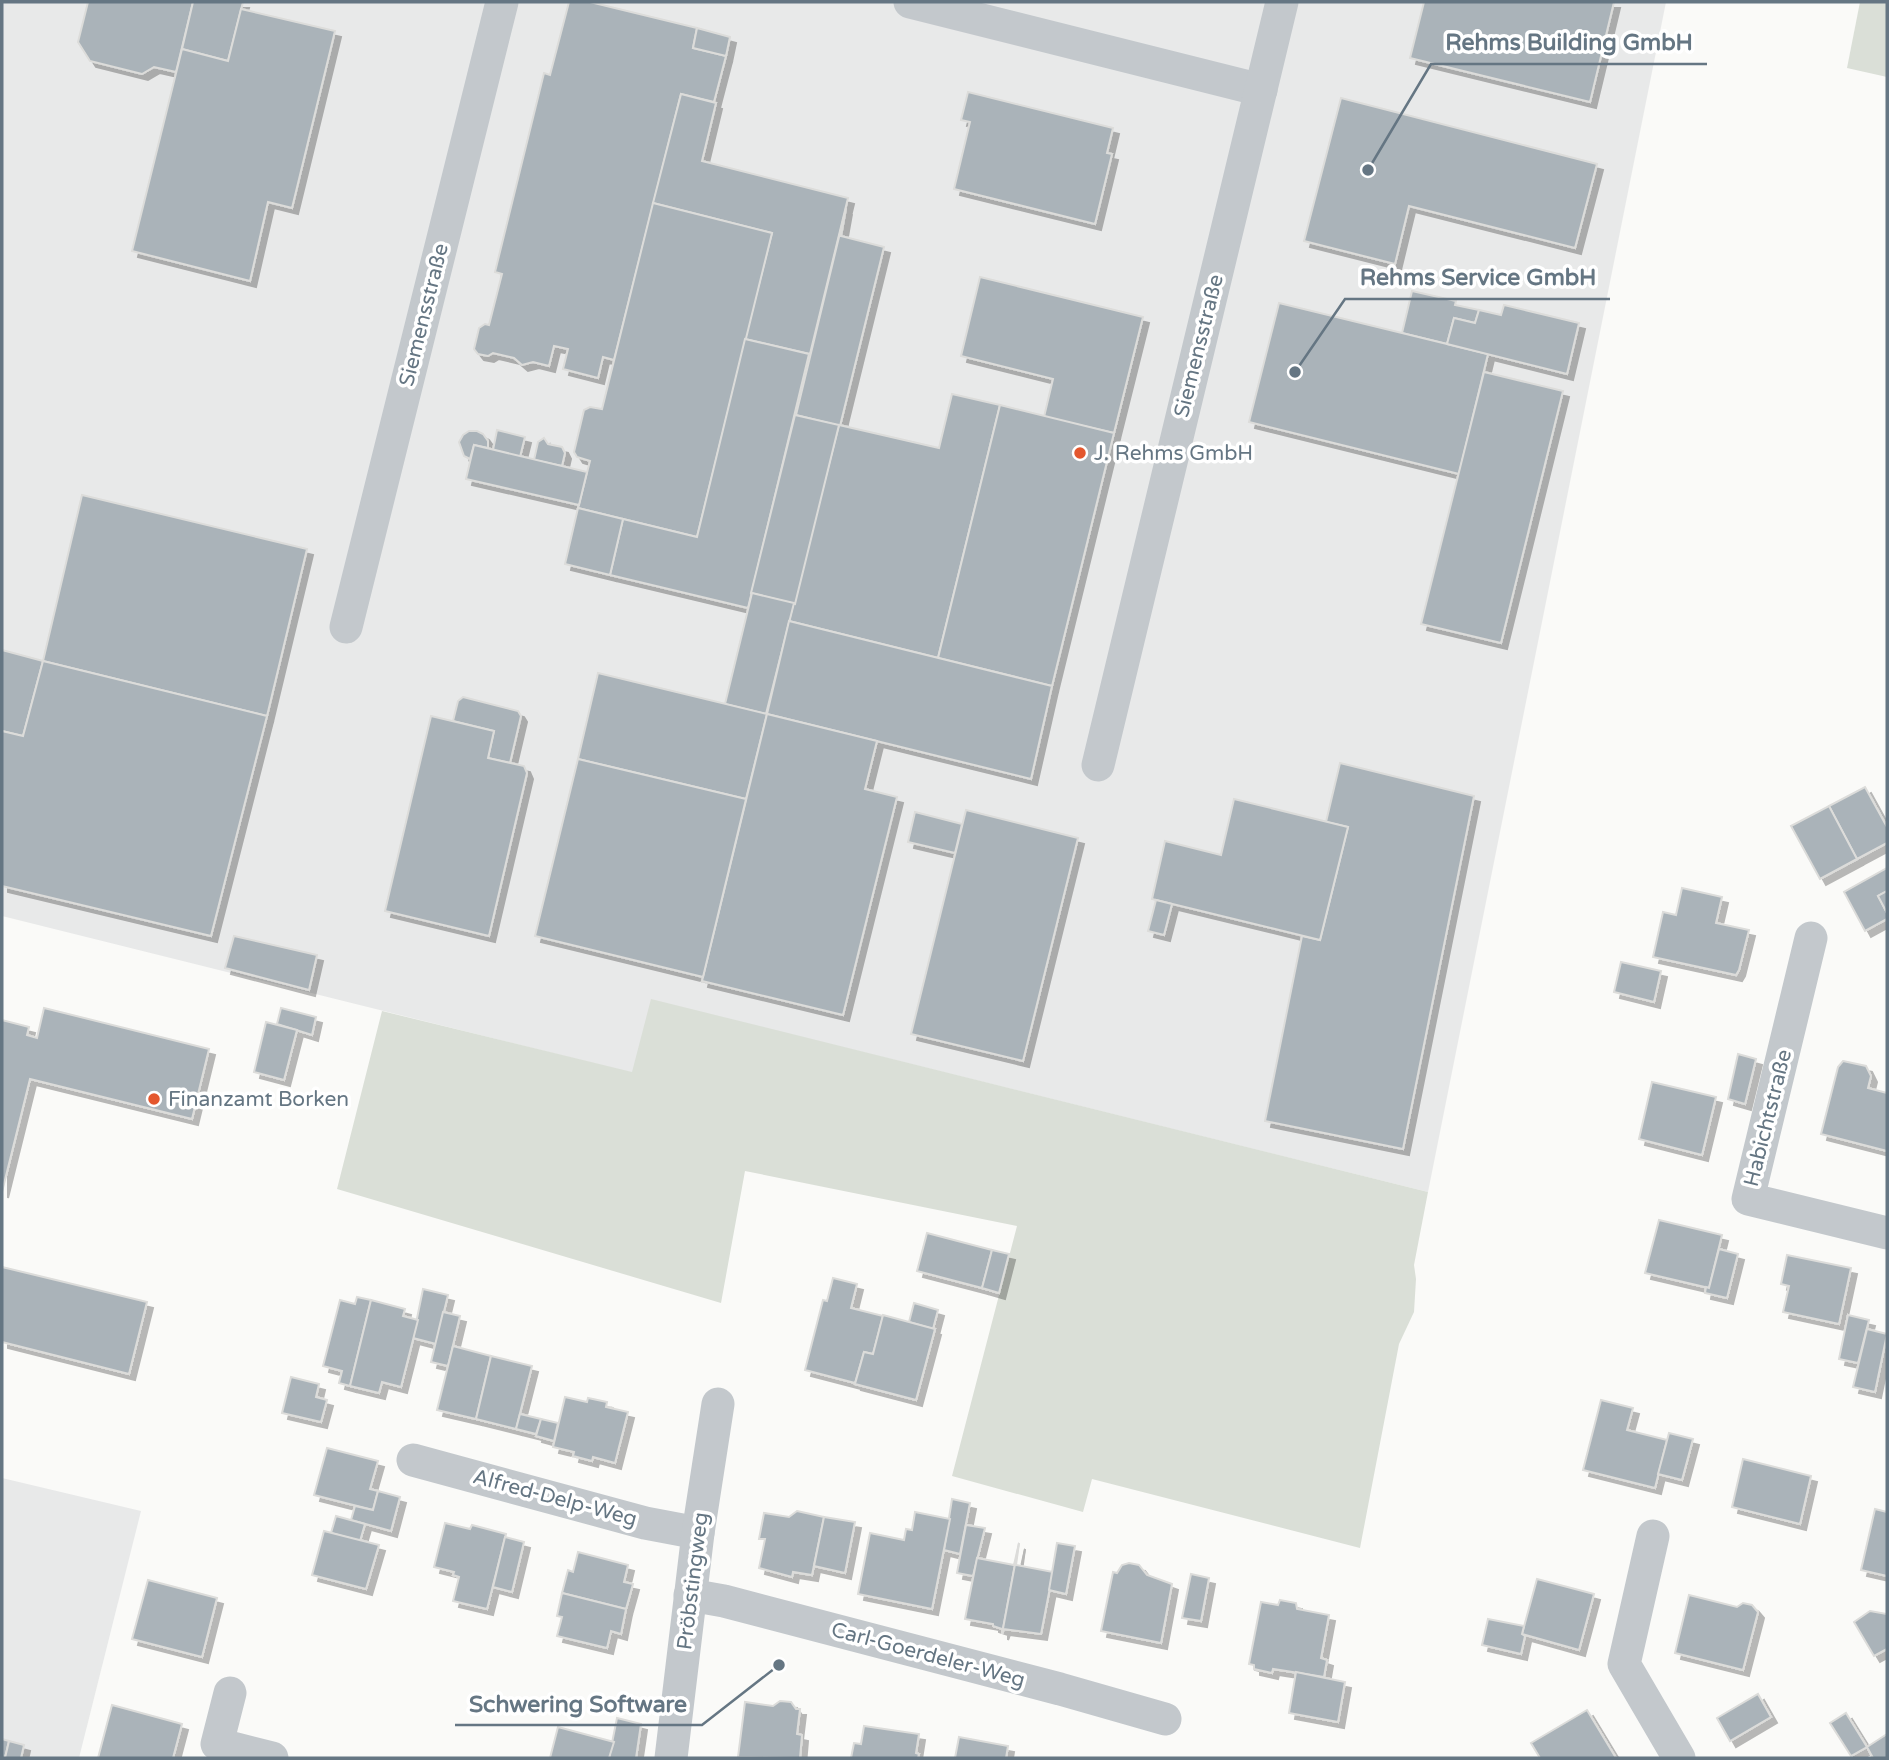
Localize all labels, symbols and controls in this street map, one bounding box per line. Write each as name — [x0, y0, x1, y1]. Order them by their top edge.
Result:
callout: Rehms Building GmbH — [1431, 20, 1707, 64]
text: Rehms Building GmbH — [1445, 29, 1693, 57]
street label: Siemensstraße — [394, 241, 454, 389]
callout: Rehms Service GmbH — [1345, 255, 1610, 299]
text: Rehms Service GmbH — [1360, 264, 1596, 292]
street label: Siemensstraße — [1169, 272, 1229, 420]
place label: J. Rehms GmbH — [1094, 441, 1253, 466]
marker: J. Rehms GmbH — [1072, 445, 1088, 461]
street label: Habichtstraße — [1739, 1047, 1797, 1189]
place label: Finanzamt Borken — [168, 1087, 349, 1112]
marker: Finanzamt Borken — [146, 1091, 162, 1107]
street label: Alfred-Delp-Weg — [470, 1464, 640, 1532]
street label: Pröbstingweg — [672, 1511, 714, 1651]
street label: Carl-Goerdeler-Weg — [828, 1617, 1028, 1693]
callout: Schwering Software — [455, 1681, 702, 1725]
text: Schwering Software — [469, 1691, 687, 1719]

